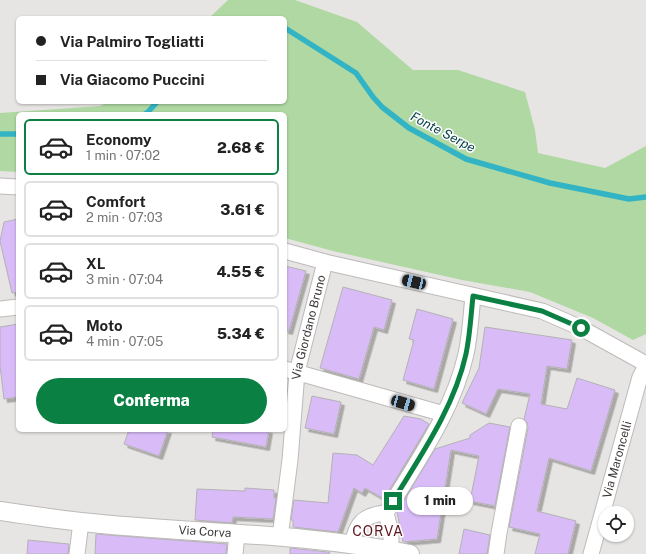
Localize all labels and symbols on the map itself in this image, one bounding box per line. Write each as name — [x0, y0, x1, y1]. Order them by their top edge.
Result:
water label: Fonte Serpe — [408, 109, 478, 155]
street label: Via Giordano Bruno — [289, 273, 328, 380]
car — [401, 273, 427, 291]
route start — [572, 319, 590, 337]
car — [390, 394, 416, 412]
street label: Via Maroncelli — [600, 419, 635, 500]
callout: 1 min — [407, 487, 473, 515]
route end — [384, 492, 402, 510]
street label: Via Corva — [178, 523, 232, 540]
district label: CORVA — [352, 523, 404, 539]

